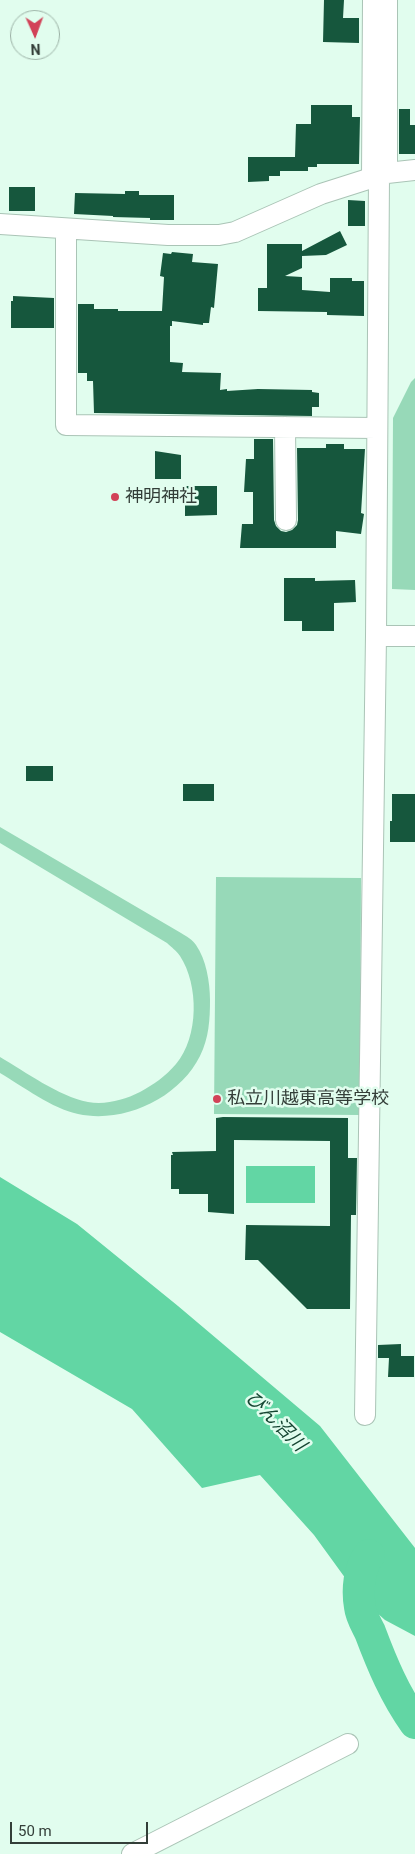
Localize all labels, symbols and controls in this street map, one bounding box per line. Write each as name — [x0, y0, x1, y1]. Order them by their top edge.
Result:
north arrow — [10, 10, 60, 60]
text: N — [30, 41, 41, 57]
place label: 神明神社 — [125, 486, 197, 508]
marker: 神明神社 — [109, 491, 121, 503]
place label: 私立川越東高等学校 — [227, 1088, 389, 1110]
marker: 私立川越東高等学校 — [211, 1093, 223, 1105]
water label: びん沼川 — [240, 1387, 310, 1457]
scale bar — [12, 1812, 150, 1844]
text: 50 m — [18, 1822, 52, 1840]

